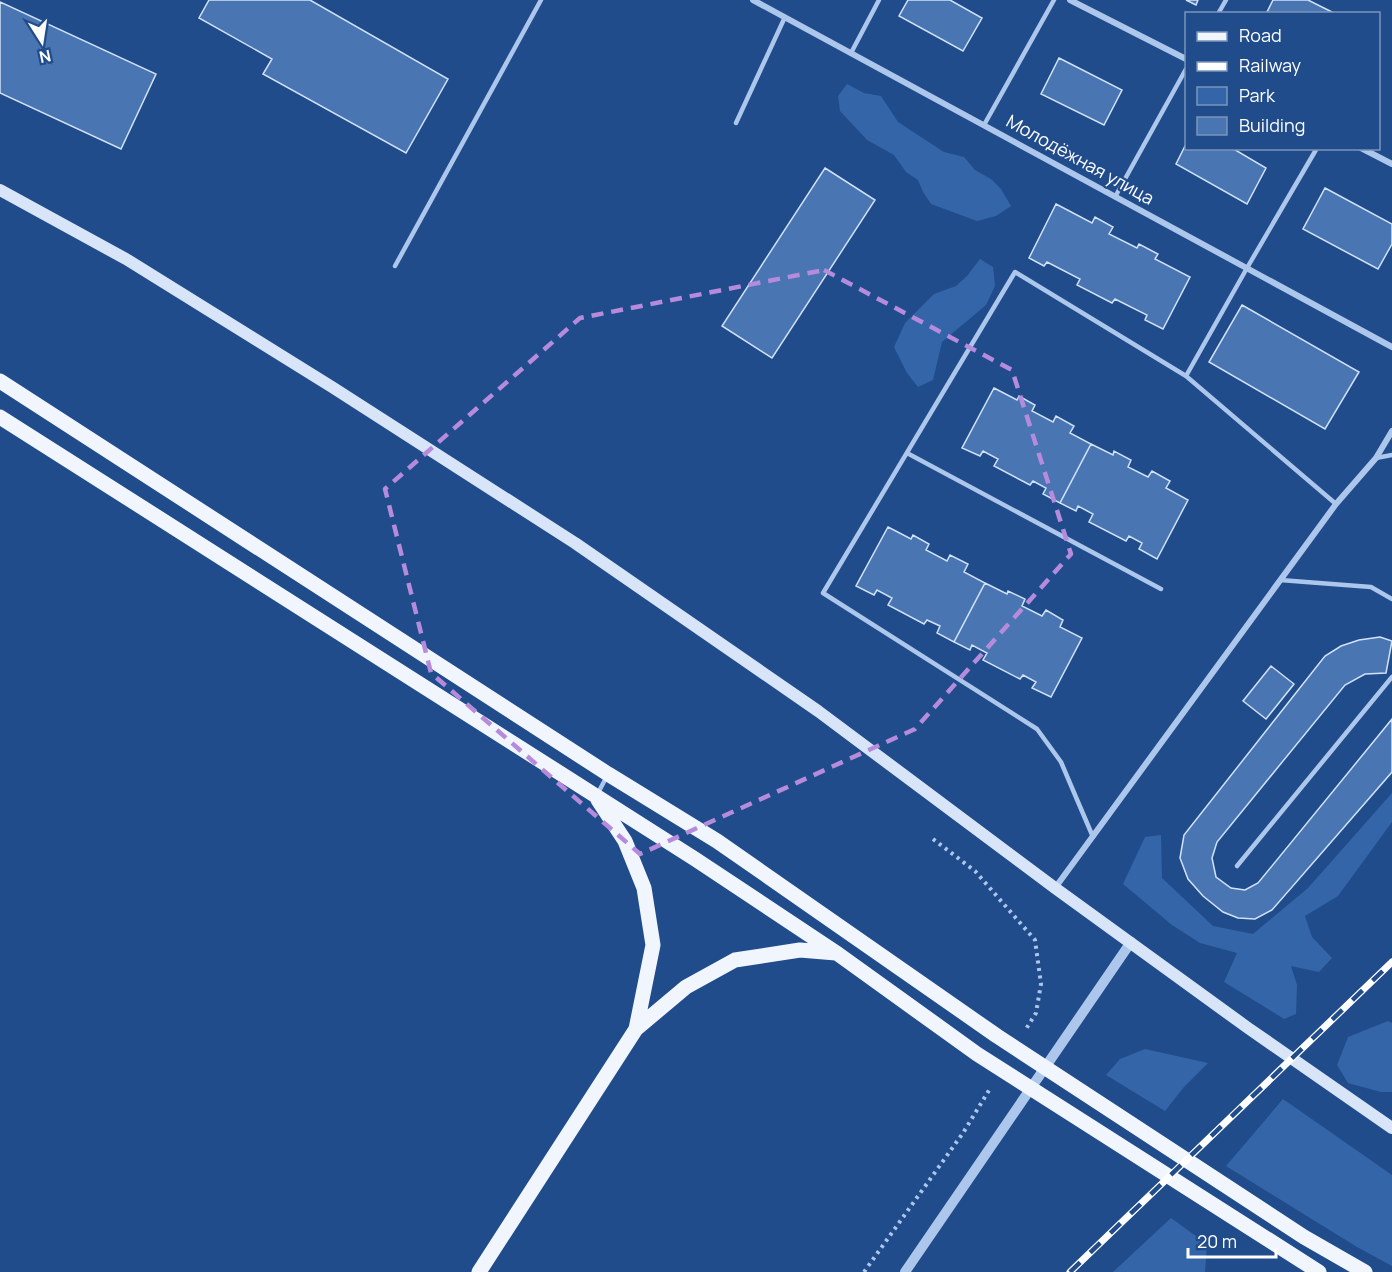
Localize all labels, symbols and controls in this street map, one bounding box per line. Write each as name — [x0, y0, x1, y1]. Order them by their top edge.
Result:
north arrow — [12, 12, 72, 72]
legend — [1185, 12, 1380, 150]
text: Road — [1239, 23, 1282, 47]
text: N — [37, 45, 53, 69]
text: Railway — [1239, 53, 1301, 77]
text: Park — [1239, 83, 1276, 107]
street label: Молодёжная улица — [1002, 109, 1159, 210]
text: Building — [1239, 113, 1305, 137]
scale bar — [1188, 1221, 1276, 1259]
text: 20 m — [1197, 1229, 1237, 1253]

